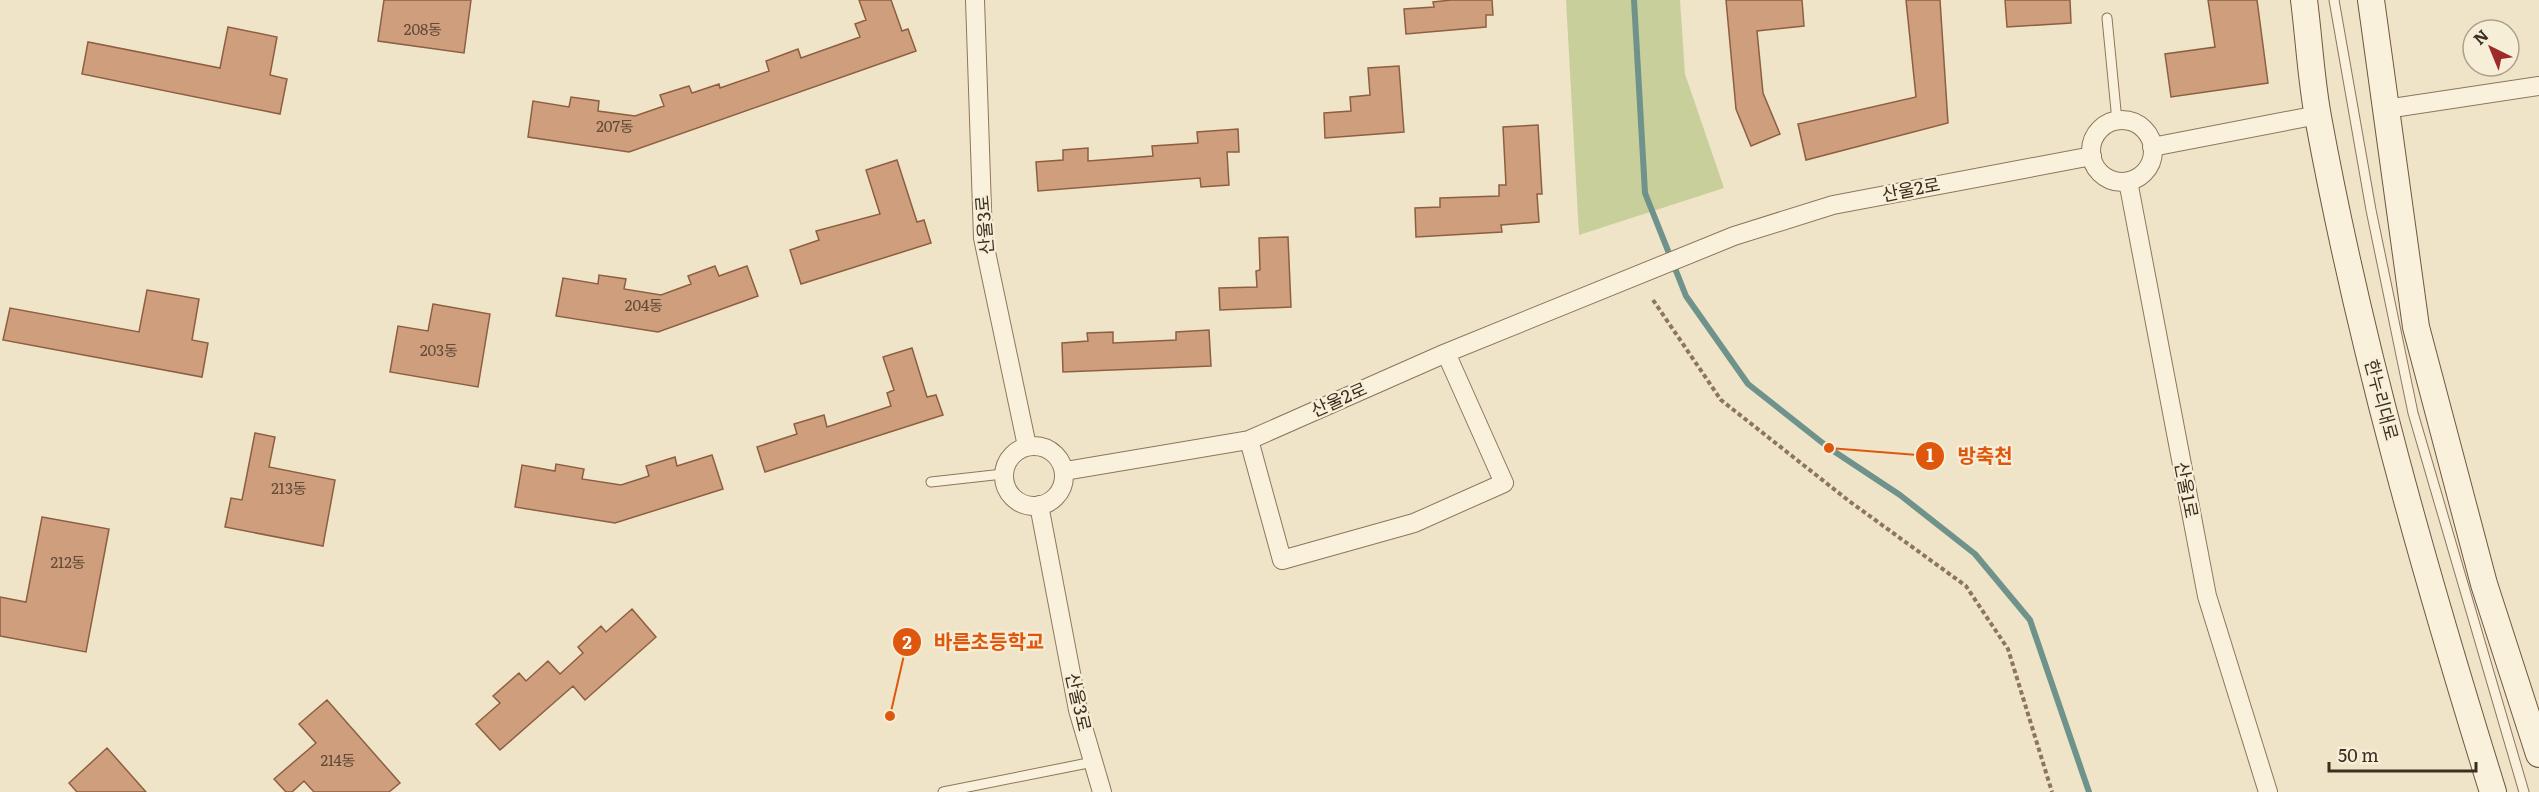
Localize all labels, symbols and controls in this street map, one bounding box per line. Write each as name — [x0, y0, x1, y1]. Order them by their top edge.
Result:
house number: 208동 — [404, 17, 442, 40]
north arrow — [2461, 18, 2521, 78]
text: N — [2467, 23, 2493, 50]
house number: 207동 — [596, 114, 634, 137]
street label: 산울2로 — [1879, 170, 1942, 207]
street label: 산울3로 — [967, 194, 1000, 256]
house number: 204동 — [625, 293, 663, 316]
house number: 203동 — [420, 338, 458, 361]
street label: 한누리대로 — [2359, 356, 2406, 443]
street label: 산울2로 — [1306, 374, 1371, 423]
callout: 방축천 — [1915, 437, 2024, 475]
text: 방축천 — [1957, 439, 2013, 469]
text: 1 — [1926, 441, 1934, 468]
street label: 산울1로 — [2169, 459, 2206, 520]
house number: 213동 — [271, 476, 307, 499]
house number: 212동 — [50, 550, 86, 573]
callout: 바른초등학교 — [892, 623, 1056, 661]
text: 바른초등학교 — [934, 625, 1044, 655]
text: 2 — [902, 628, 912, 655]
street label: 산울3로 — [1060, 670, 1099, 734]
scale bar — [2329, 735, 2476, 773]
text: 50 m — [2338, 741, 2379, 768]
house number: 214동 — [320, 748, 356, 771]

